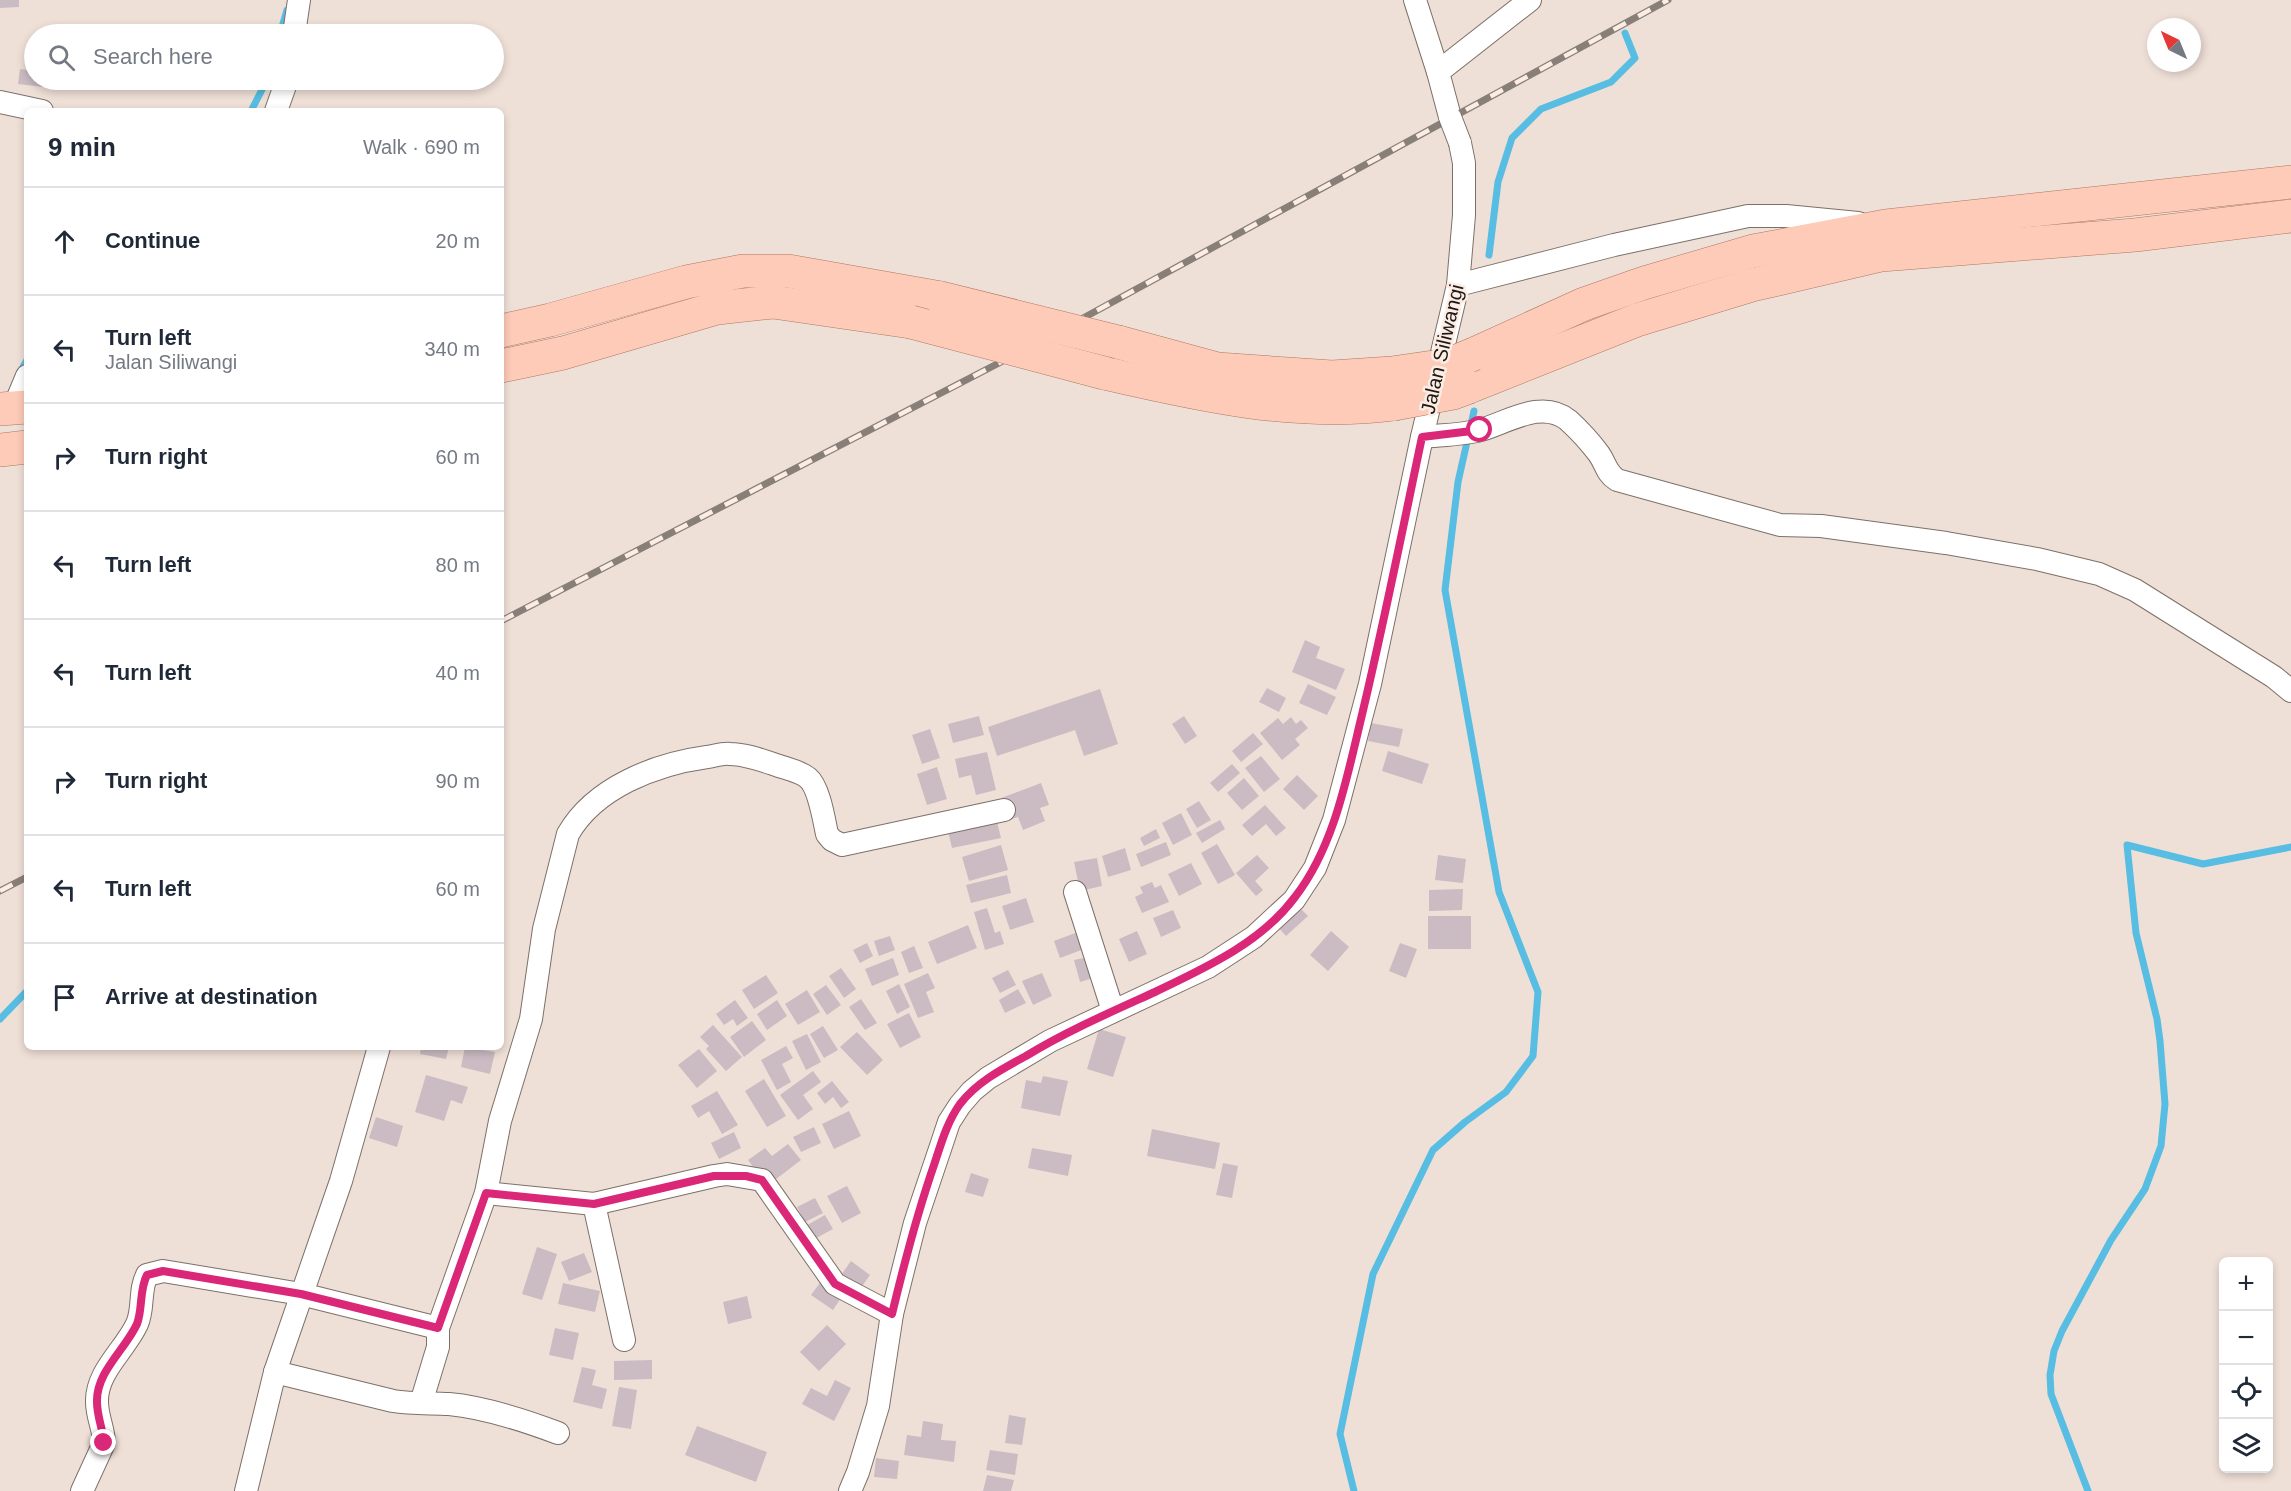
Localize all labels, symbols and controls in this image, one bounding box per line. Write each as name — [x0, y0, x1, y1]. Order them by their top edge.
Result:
north arrow — [2147, 18, 2201, 72]
search box — [24, 24, 504, 90]
icon: search — [45, 41, 78, 74]
text: Search here — [93, 44, 213, 69]
text: 9 min — [48, 132, 116, 162]
text: Walk · 690 m — [363, 136, 480, 158]
icon: ahead — [48, 225, 81, 258]
text: Continue — [105, 228, 200, 253]
text: 20 m — [436, 230, 480, 252]
street label: Jalan Siliwangi — [1416, 282, 1468, 416]
text: Turn left — [105, 325, 191, 350]
icon: left — [48, 333, 81, 366]
text: 340 m — [424, 338, 480, 360]
text: Jalan Siliwangi — [105, 351, 237, 373]
route start — [1466, 416, 1492, 442]
icon: right — [48, 441, 81, 474]
text: Turn right — [105, 444, 207, 469]
text: 60 m — [436, 446, 480, 468]
icon: left — [48, 549, 81, 582]
text: Turn left — [105, 552, 191, 577]
text: 80 m — [436, 554, 480, 576]
icon: left — [48, 657, 81, 690]
text: Turn left — [105, 660, 191, 685]
text: 40 m — [436, 662, 480, 684]
icon: right — [48, 765, 81, 798]
text: Turn right — [105, 768, 207, 793]
text: 90 m — [436, 770, 480, 792]
icon: left — [48, 873, 81, 906]
text: Turn left — [105, 876, 191, 901]
text: 60 m — [436, 878, 480, 900]
icon: arrive — [48, 981, 81, 1014]
text: Arrive at destination — [105, 984, 318, 1009]
map controls — [2219, 1257, 2273, 1473]
button: + — [2219, 1257, 2273, 1311]
button: − — [2219, 1311, 2273, 1365]
button: locate — [2219, 1365, 2273, 1419]
button: layers — [2219, 1419, 2273, 1473]
route end — [90, 1429, 116, 1455]

